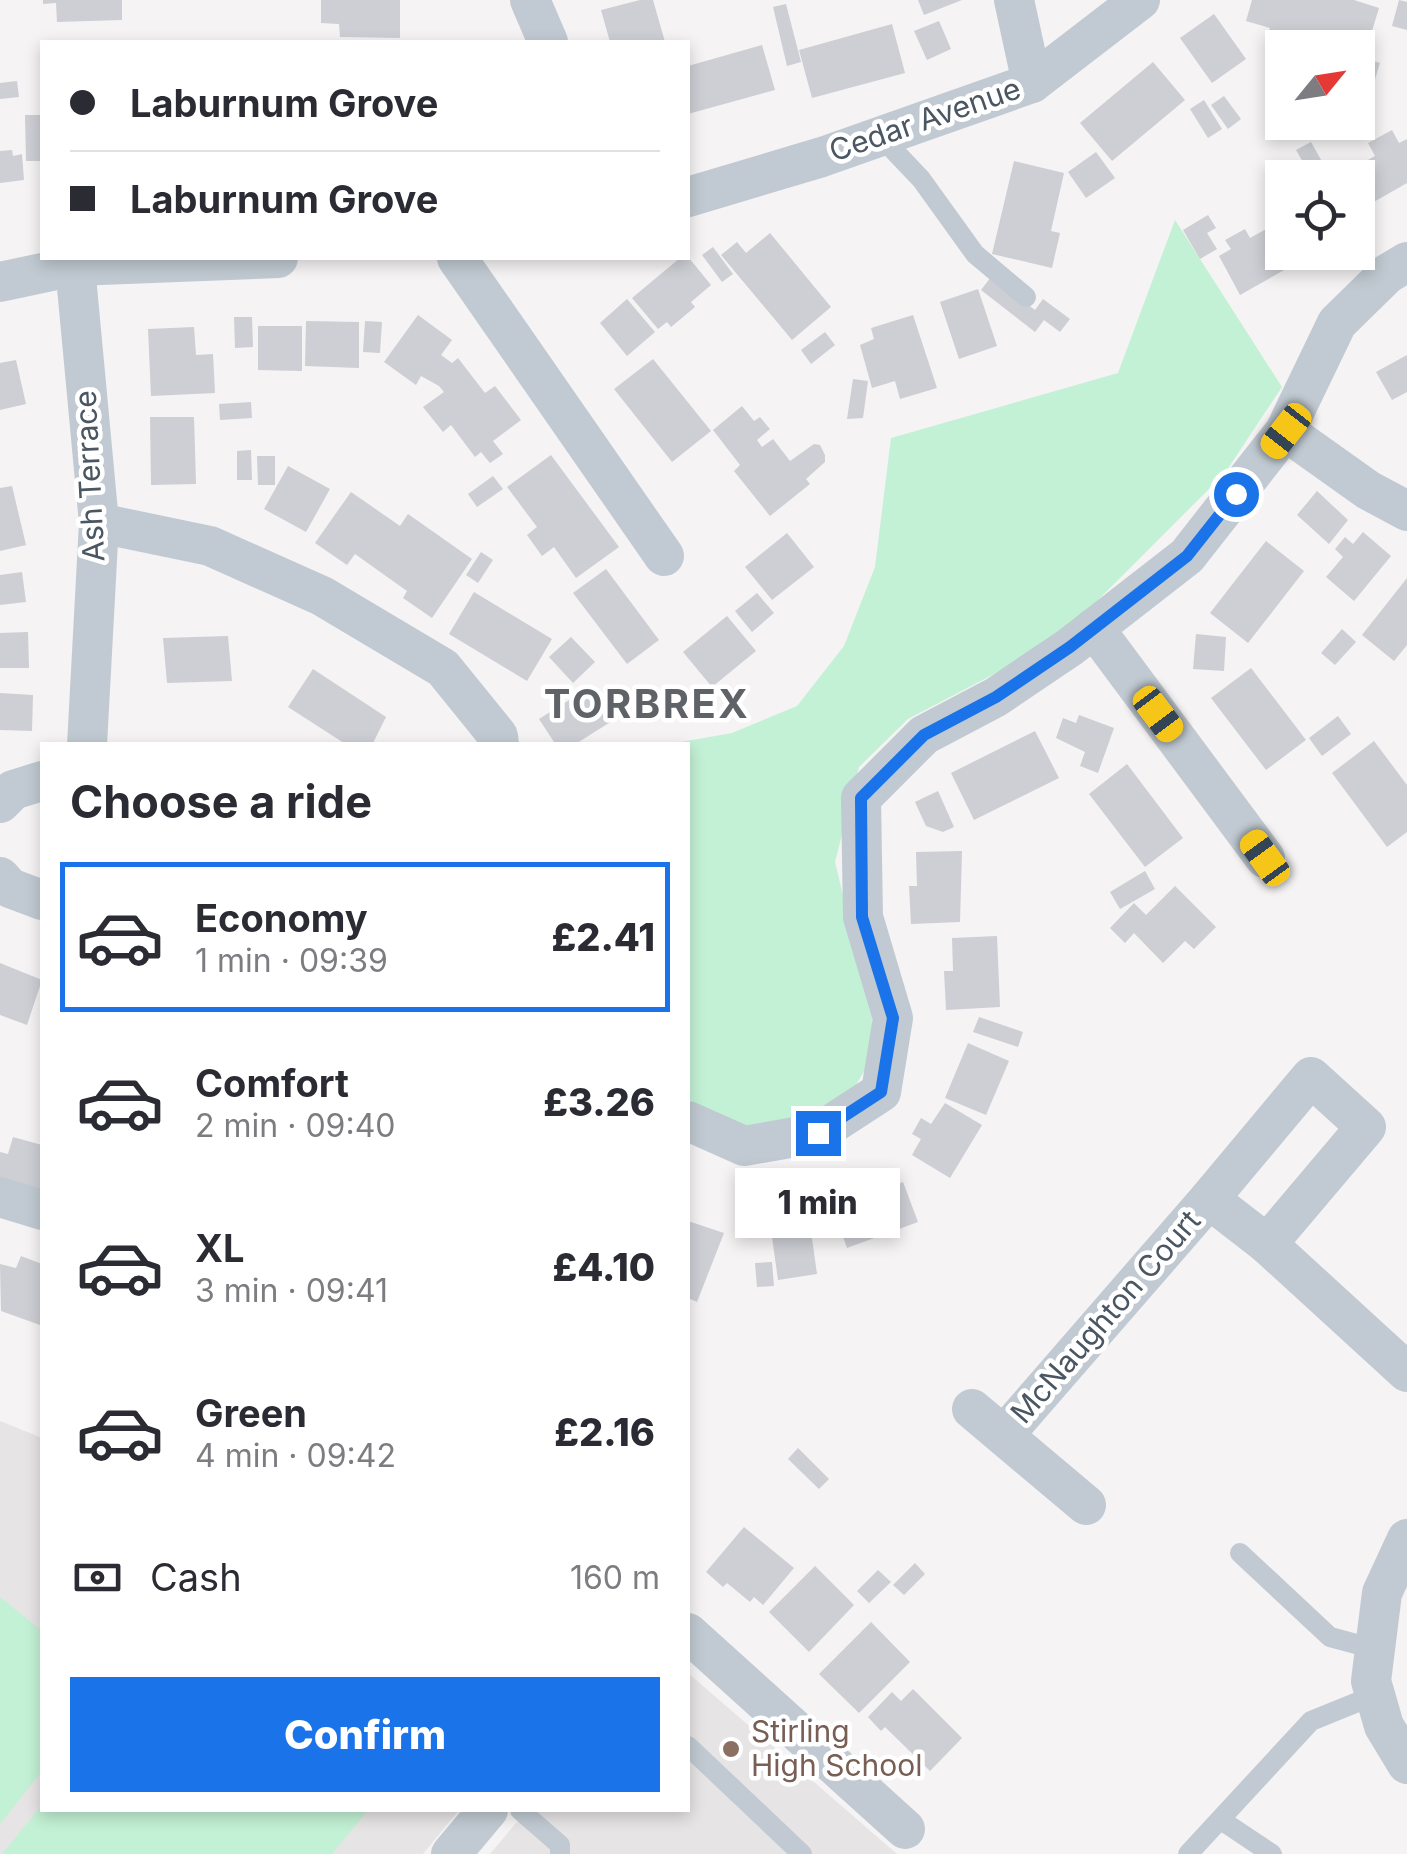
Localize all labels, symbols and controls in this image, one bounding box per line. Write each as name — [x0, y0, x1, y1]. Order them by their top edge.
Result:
north arrow — [1265, 30, 1375, 140]
map controls — [1265, 30, 1375, 270]
street label: Cedar Avenue — [824, 70, 1025, 169]
text: Laburnum Grove — [130, 80, 438, 126]
button: locate — [1265, 160, 1375, 270]
text: Laburnum Grove — [130, 176, 438, 222]
street label: Ash Terrace — [67, 389, 111, 563]
car — [1256, 398, 1316, 464]
route start — [1214, 472, 1259, 517]
district label: TORBREX — [544, 679, 750, 728]
car — [1128, 681, 1188, 747]
text: Choose a ride — [70, 774, 372, 829]
car — [1235, 825, 1295, 891]
icon: car — [75, 892, 165, 982]
text: Economy — [195, 895, 368, 941]
text: £2.41 — [551, 914, 655, 960]
text: 1 min · 09:39 — [195, 941, 388, 980]
icon: car — [75, 1057, 165, 1147]
text: Comfort — [195, 1060, 349, 1106]
text: £3.26 — [543, 1079, 655, 1125]
text: 2 min · 09:40 — [195, 1106, 396, 1145]
route end — [796, 1111, 841, 1156]
callout: 1 min — [736, 1168, 900, 1238]
text: 1 min — [777, 1183, 858, 1222]
street label: McNaughton Court — [1003, 1202, 1208, 1430]
icon: car — [75, 1222, 165, 1312]
text: XL — [195, 1225, 245, 1271]
text: £4.10 — [552, 1244, 655, 1290]
text: 3 min · 09:41 — [195, 1271, 388, 1310]
icon: car — [75, 1387, 165, 1477]
text: Green — [195, 1390, 307, 1436]
text: £2.16 — [554, 1409, 655, 1455]
text: 4 min · 09:42 — [195, 1436, 396, 1475]
icon: cash — [70, 1550, 125, 1605]
text: Cash — [150, 1554, 242, 1600]
text: 160 m — [570, 1558, 660, 1597]
button: Confirm — [70, 1677, 660, 1792]
place label: Stirling High School — [751, 1713, 923, 1783]
marker: Stirling High School — [720, 1738, 742, 1760]

